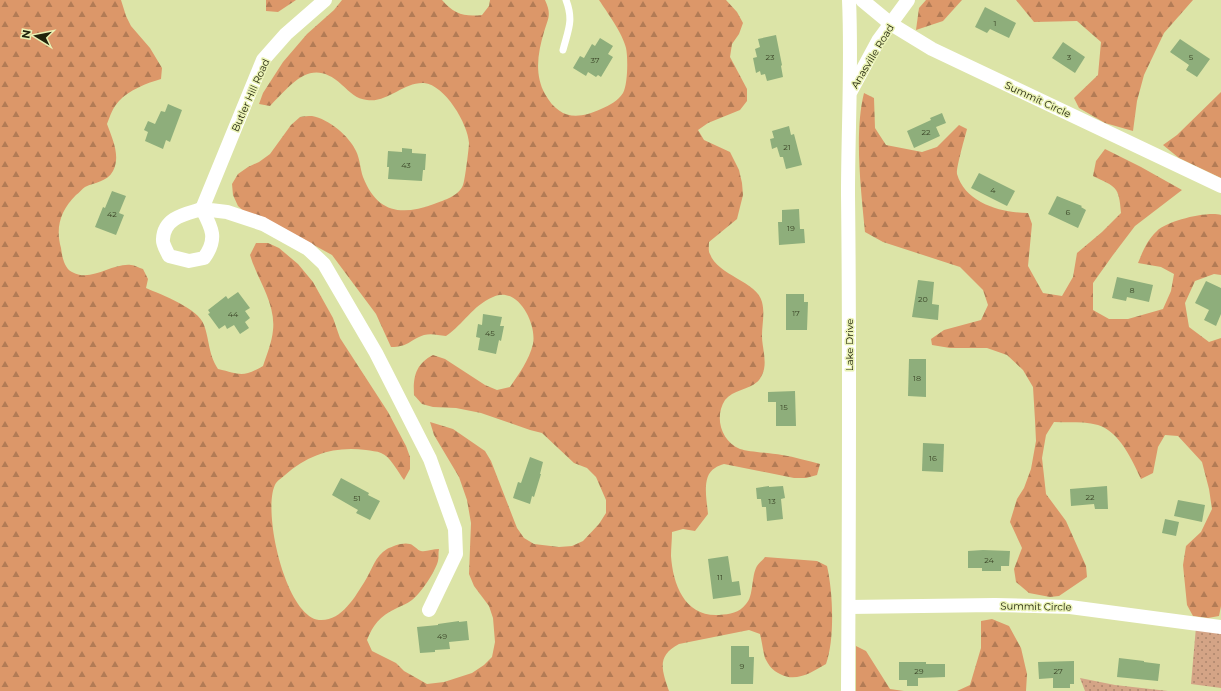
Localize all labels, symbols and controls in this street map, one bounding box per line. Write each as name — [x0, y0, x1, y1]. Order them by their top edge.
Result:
north arrow — [16, 16, 56, 56]
house number: 1 — [994, 18, 996, 28]
street label: Anasville Road — [848, 22, 897, 91]
text: N — [18, 29, 34, 40]
house number: 23 — [765, 52, 775, 62]
house number: 3 — [1067, 52, 1072, 62]
house number: 5 — [1189, 52, 1194, 62]
house number: 37 — [590, 55, 600, 65]
street label: Butler Hill Road — [229, 57, 272, 134]
street label: Summit Circle — [1003, 78, 1073, 120]
house number: 22 — [921, 127, 931, 137]
house number: 21 — [783, 142, 791, 152]
house number: 43 — [401, 160, 411, 170]
house number: 4 — [990, 185, 996, 195]
house number: 6 — [1066, 207, 1071, 217]
house number: 42 — [107, 209, 117, 219]
house number: 19 — [787, 223, 795, 233]
house number: 8 — [1129, 285, 1135, 295]
house number: 20 — [918, 294, 928, 304]
house number: 17 — [792, 308, 800, 318]
house number: 44 — [228, 309, 239, 319]
street label: Lake Drive — [843, 319, 856, 371]
house number: 45 — [485, 328, 495, 338]
house number: 18 — [913, 373, 921, 383]
house number: 15 — [780, 402, 788, 412]
house number: 16 — [929, 453, 937, 463]
house number: 22 — [1085, 492, 1095, 502]
house number: 51 — [353, 493, 361, 503]
house number: 13 — [768, 496, 776, 506]
house number: 24 — [984, 555, 995, 565]
house number: 11 — [717, 572, 723, 582]
street label: Summit Circle — [1000, 599, 1072, 614]
house number: 49 — [437, 631, 447, 641]
house number: 9 — [740, 661, 745, 671]
house number: 29 — [914, 666, 924, 676]
house number: 27 — [1053, 666, 1063, 676]

